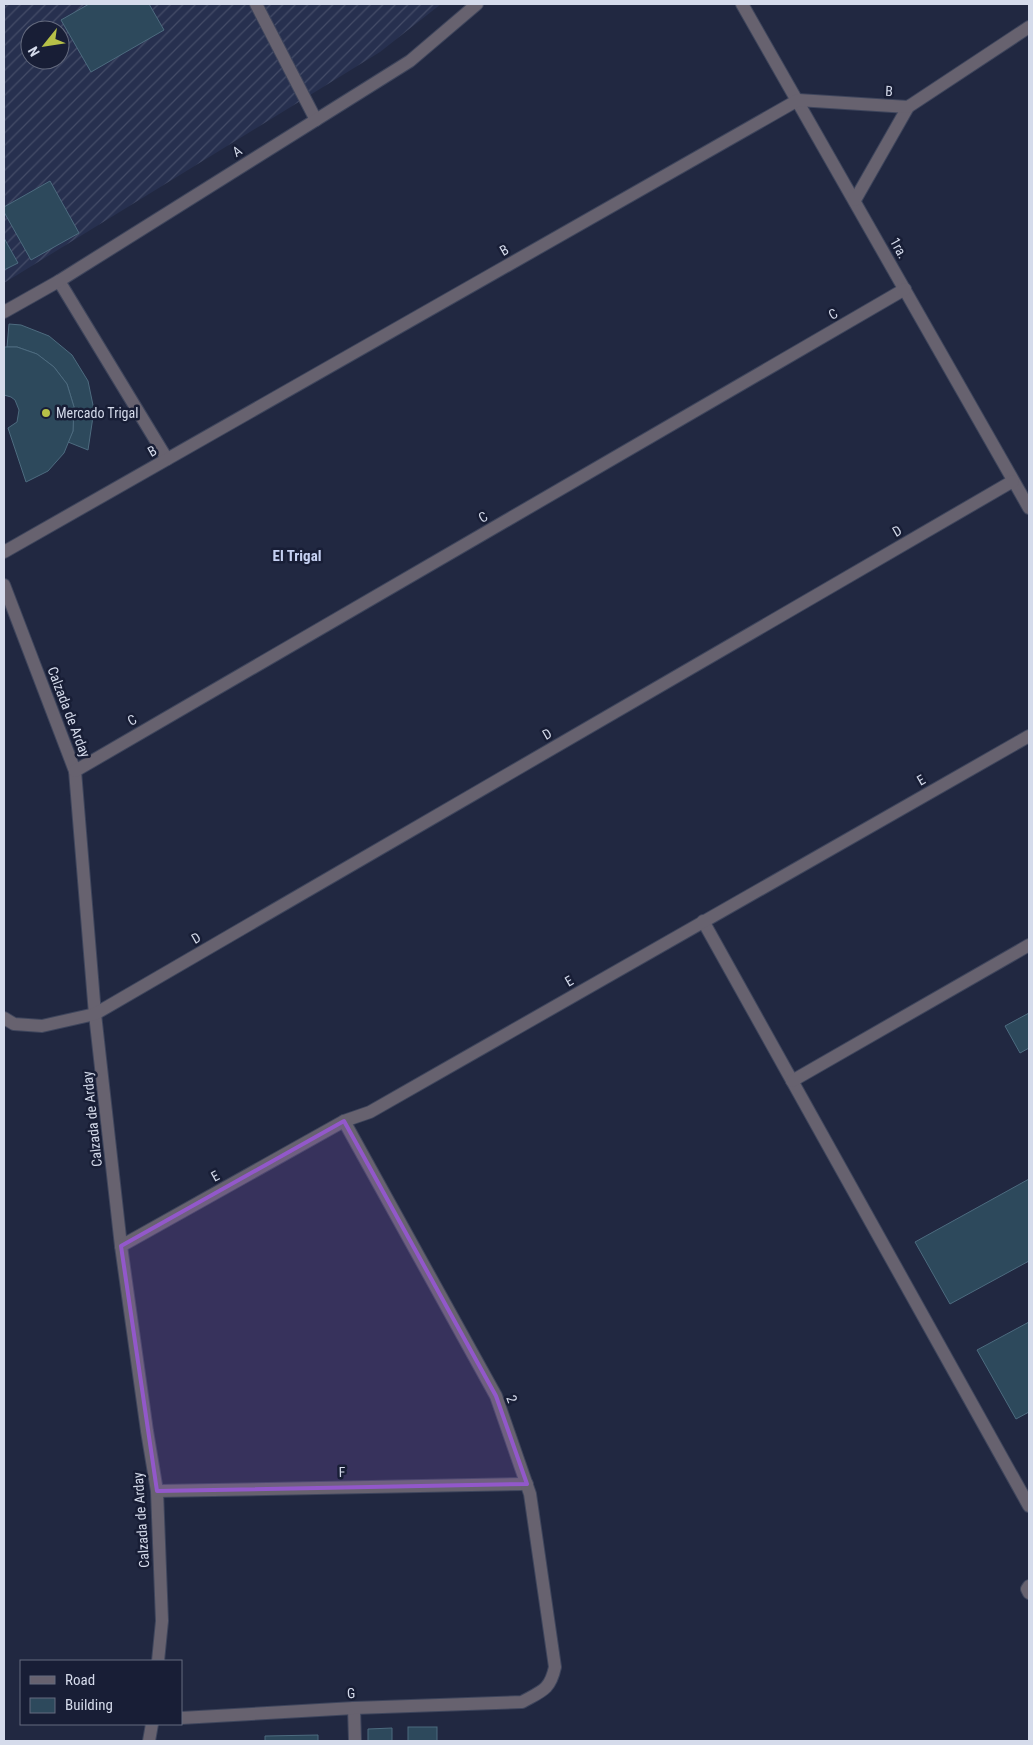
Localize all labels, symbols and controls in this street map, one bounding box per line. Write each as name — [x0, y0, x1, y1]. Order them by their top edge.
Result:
north arrow — [20, 20, 70, 70]
text: N — [25, 44, 43, 59]
street label: B — [885, 83, 893, 99]
street label: A — [229, 142, 245, 160]
street label: 1ra. — [887, 235, 911, 261]
street label: B — [497, 241, 511, 259]
street label: C — [826, 305, 840, 323]
place label: Mercado Trigal — [56, 405, 138, 421]
marker: Mercado Trigal — [40, 407, 52, 419]
street label: B — [145, 442, 159, 460]
street label: C — [476, 508, 490, 526]
street label: D — [890, 522, 904, 540]
district label: El Trigal — [273, 547, 321, 565]
street label: Calzada de Arday — [44, 664, 94, 760]
street label: C — [125, 711, 139, 729]
street label: D — [540, 725, 554, 743]
street label: E — [914, 771, 928, 789]
street label: D — [189, 929, 203, 947]
street label: E — [562, 972, 576, 990]
street label: Calzada de Arday — [79, 1070, 105, 1168]
street label: E — [208, 1167, 222, 1185]
street label: 2 — [503, 1393, 521, 1405]
street label: F — [338, 1464, 346, 1480]
street label: Calzada de Arday — [130, 1471, 152, 1568]
legend — [20, 1660, 182, 1725]
text: Road — [65, 1671, 95, 1689]
street label: G — [346, 1685, 356, 1701]
text: Building — [65, 1696, 113, 1714]

